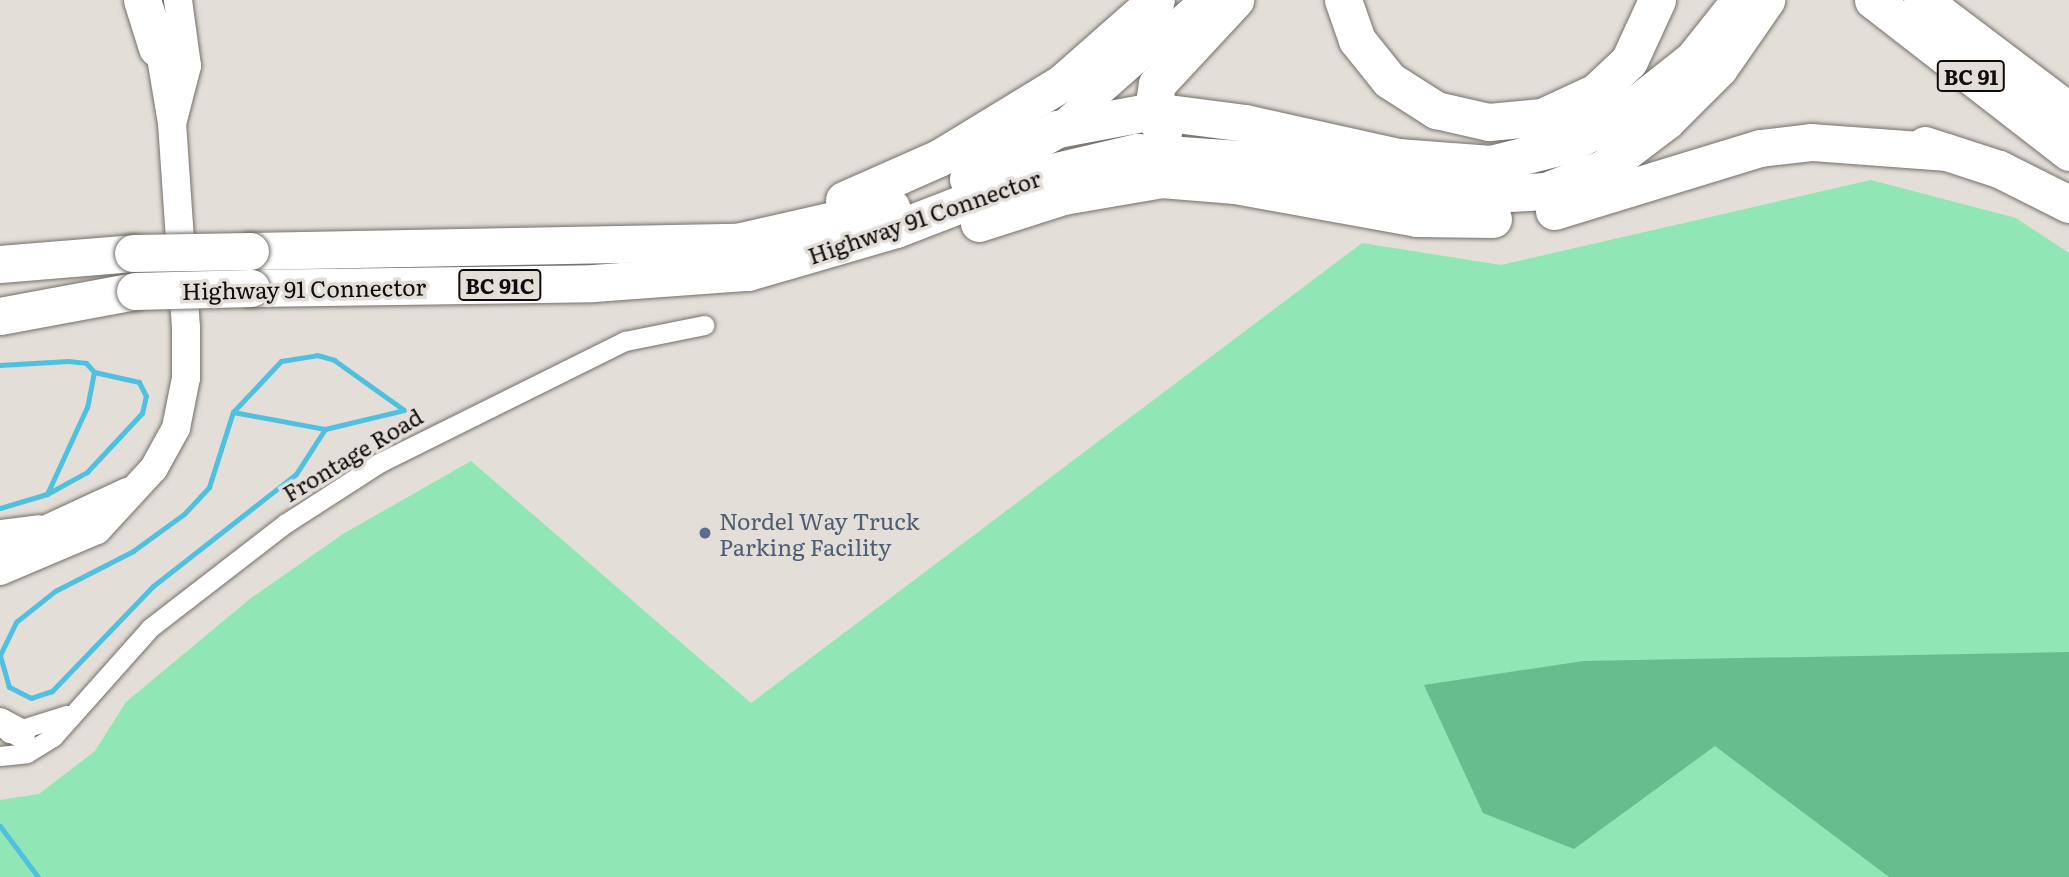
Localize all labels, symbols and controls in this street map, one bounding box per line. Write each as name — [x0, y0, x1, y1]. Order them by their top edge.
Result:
road number: BC 91 — [1936, 58, 2006, 94]
street label: Highway 91 Connector — [804, 163, 1044, 269]
road number: BC 91C — [458, 268, 542, 302]
street label: Highway 91 Connector — [181, 272, 427, 304]
street label: Frontage Road — [277, 401, 427, 507]
place label: Nordel Way Truck Parking Facility — [719, 506, 920, 560]
marker: Nordel Way Truck Parking Facility — [697, 525, 713, 541]

